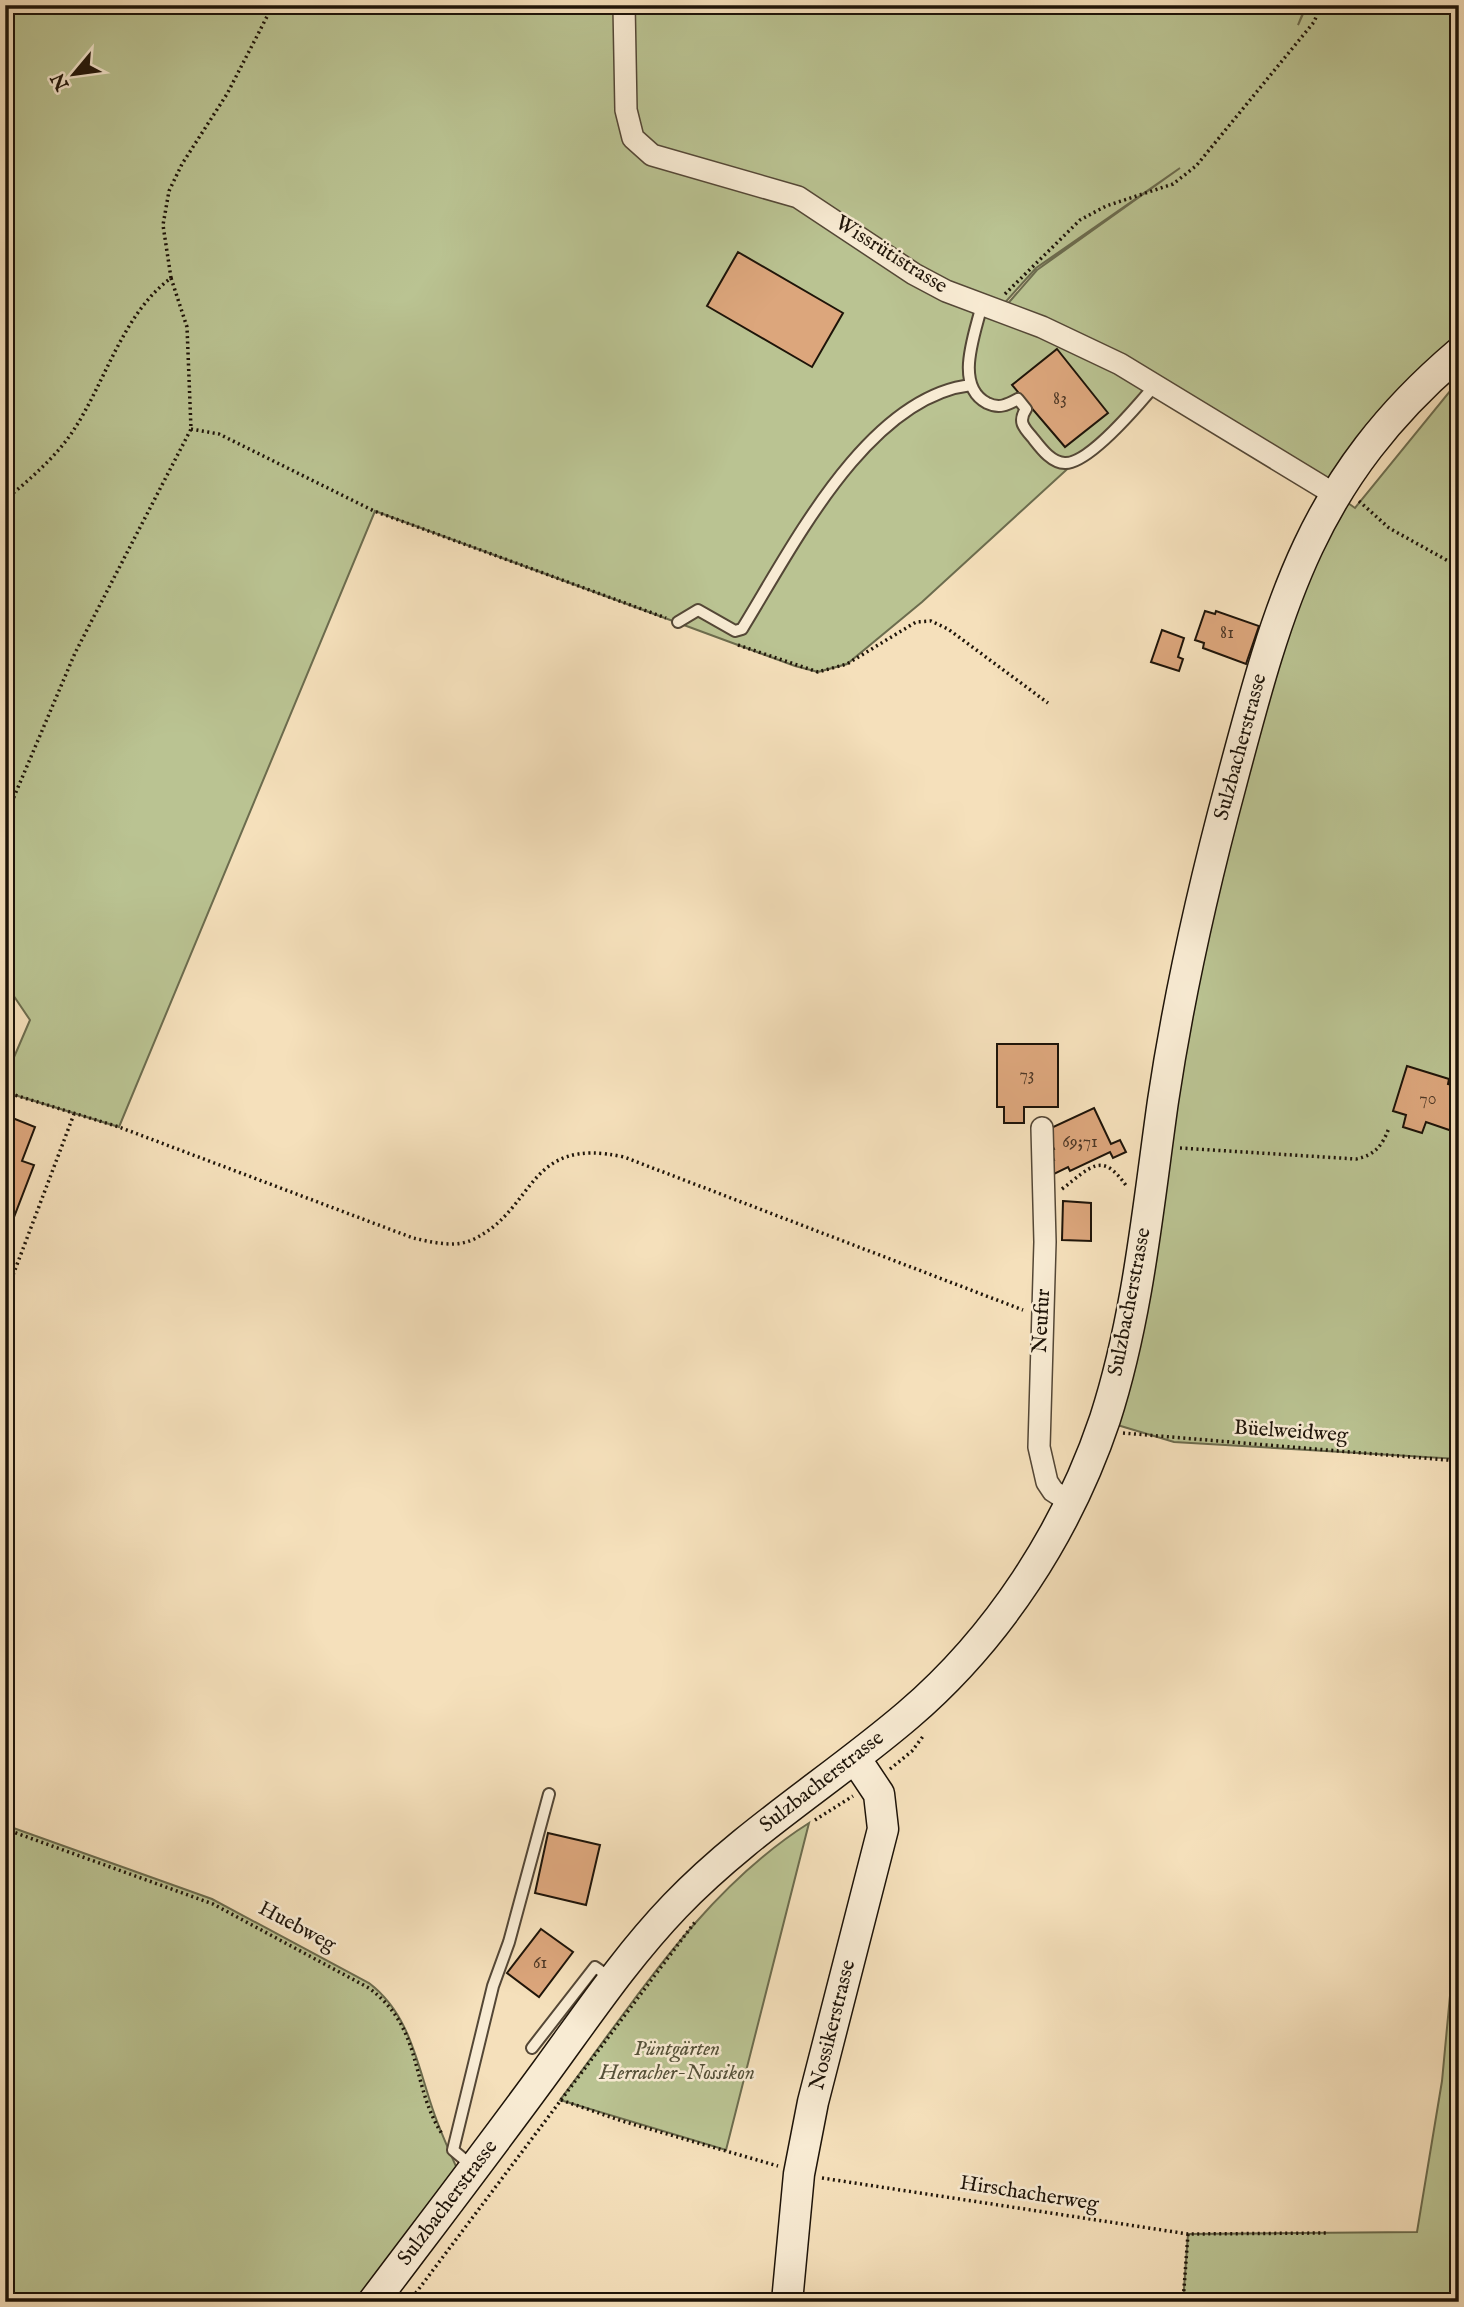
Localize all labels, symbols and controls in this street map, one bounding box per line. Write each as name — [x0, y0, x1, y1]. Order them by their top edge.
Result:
north arrow — [38, 38, 108, 108]
text: N — [46, 68, 76, 95]
street label: Wissrütistrasse — [830, 210, 953, 300]
house number: 83 — [1053, 388, 1067, 411]
house number: 81 — [1220, 622, 1234, 645]
street label: Sulzbacherstrasse — [1208, 670, 1274, 823]
house number: 73 — [1019, 1064, 1035, 1087]
house number: 70 — [1419, 1088, 1437, 1111]
house number: 69;71 — [1062, 1131, 1098, 1154]
street label: Sulzbacherstrasse — [1102, 1225, 1158, 1379]
street label: Neufur — [1027, 1288, 1057, 1354]
street label: Büelweidweg — [1233, 1415, 1350, 1449]
street label: Sulzbacherstrasse — [754, 1725, 890, 1839]
street label: Huebweg — [254, 1895, 341, 1959]
house number: 61 — [533, 1952, 547, 1975]
street label: Nossikerstrasse — [804, 1957, 862, 2093]
park label: Püntgärten Herracher-Nossikon — [598, 2036, 755, 2087]
street label: Sulzbacherstrasse — [392, 2134, 504, 2271]
street label: Hirschacherweg — [958, 2170, 1101, 2218]

